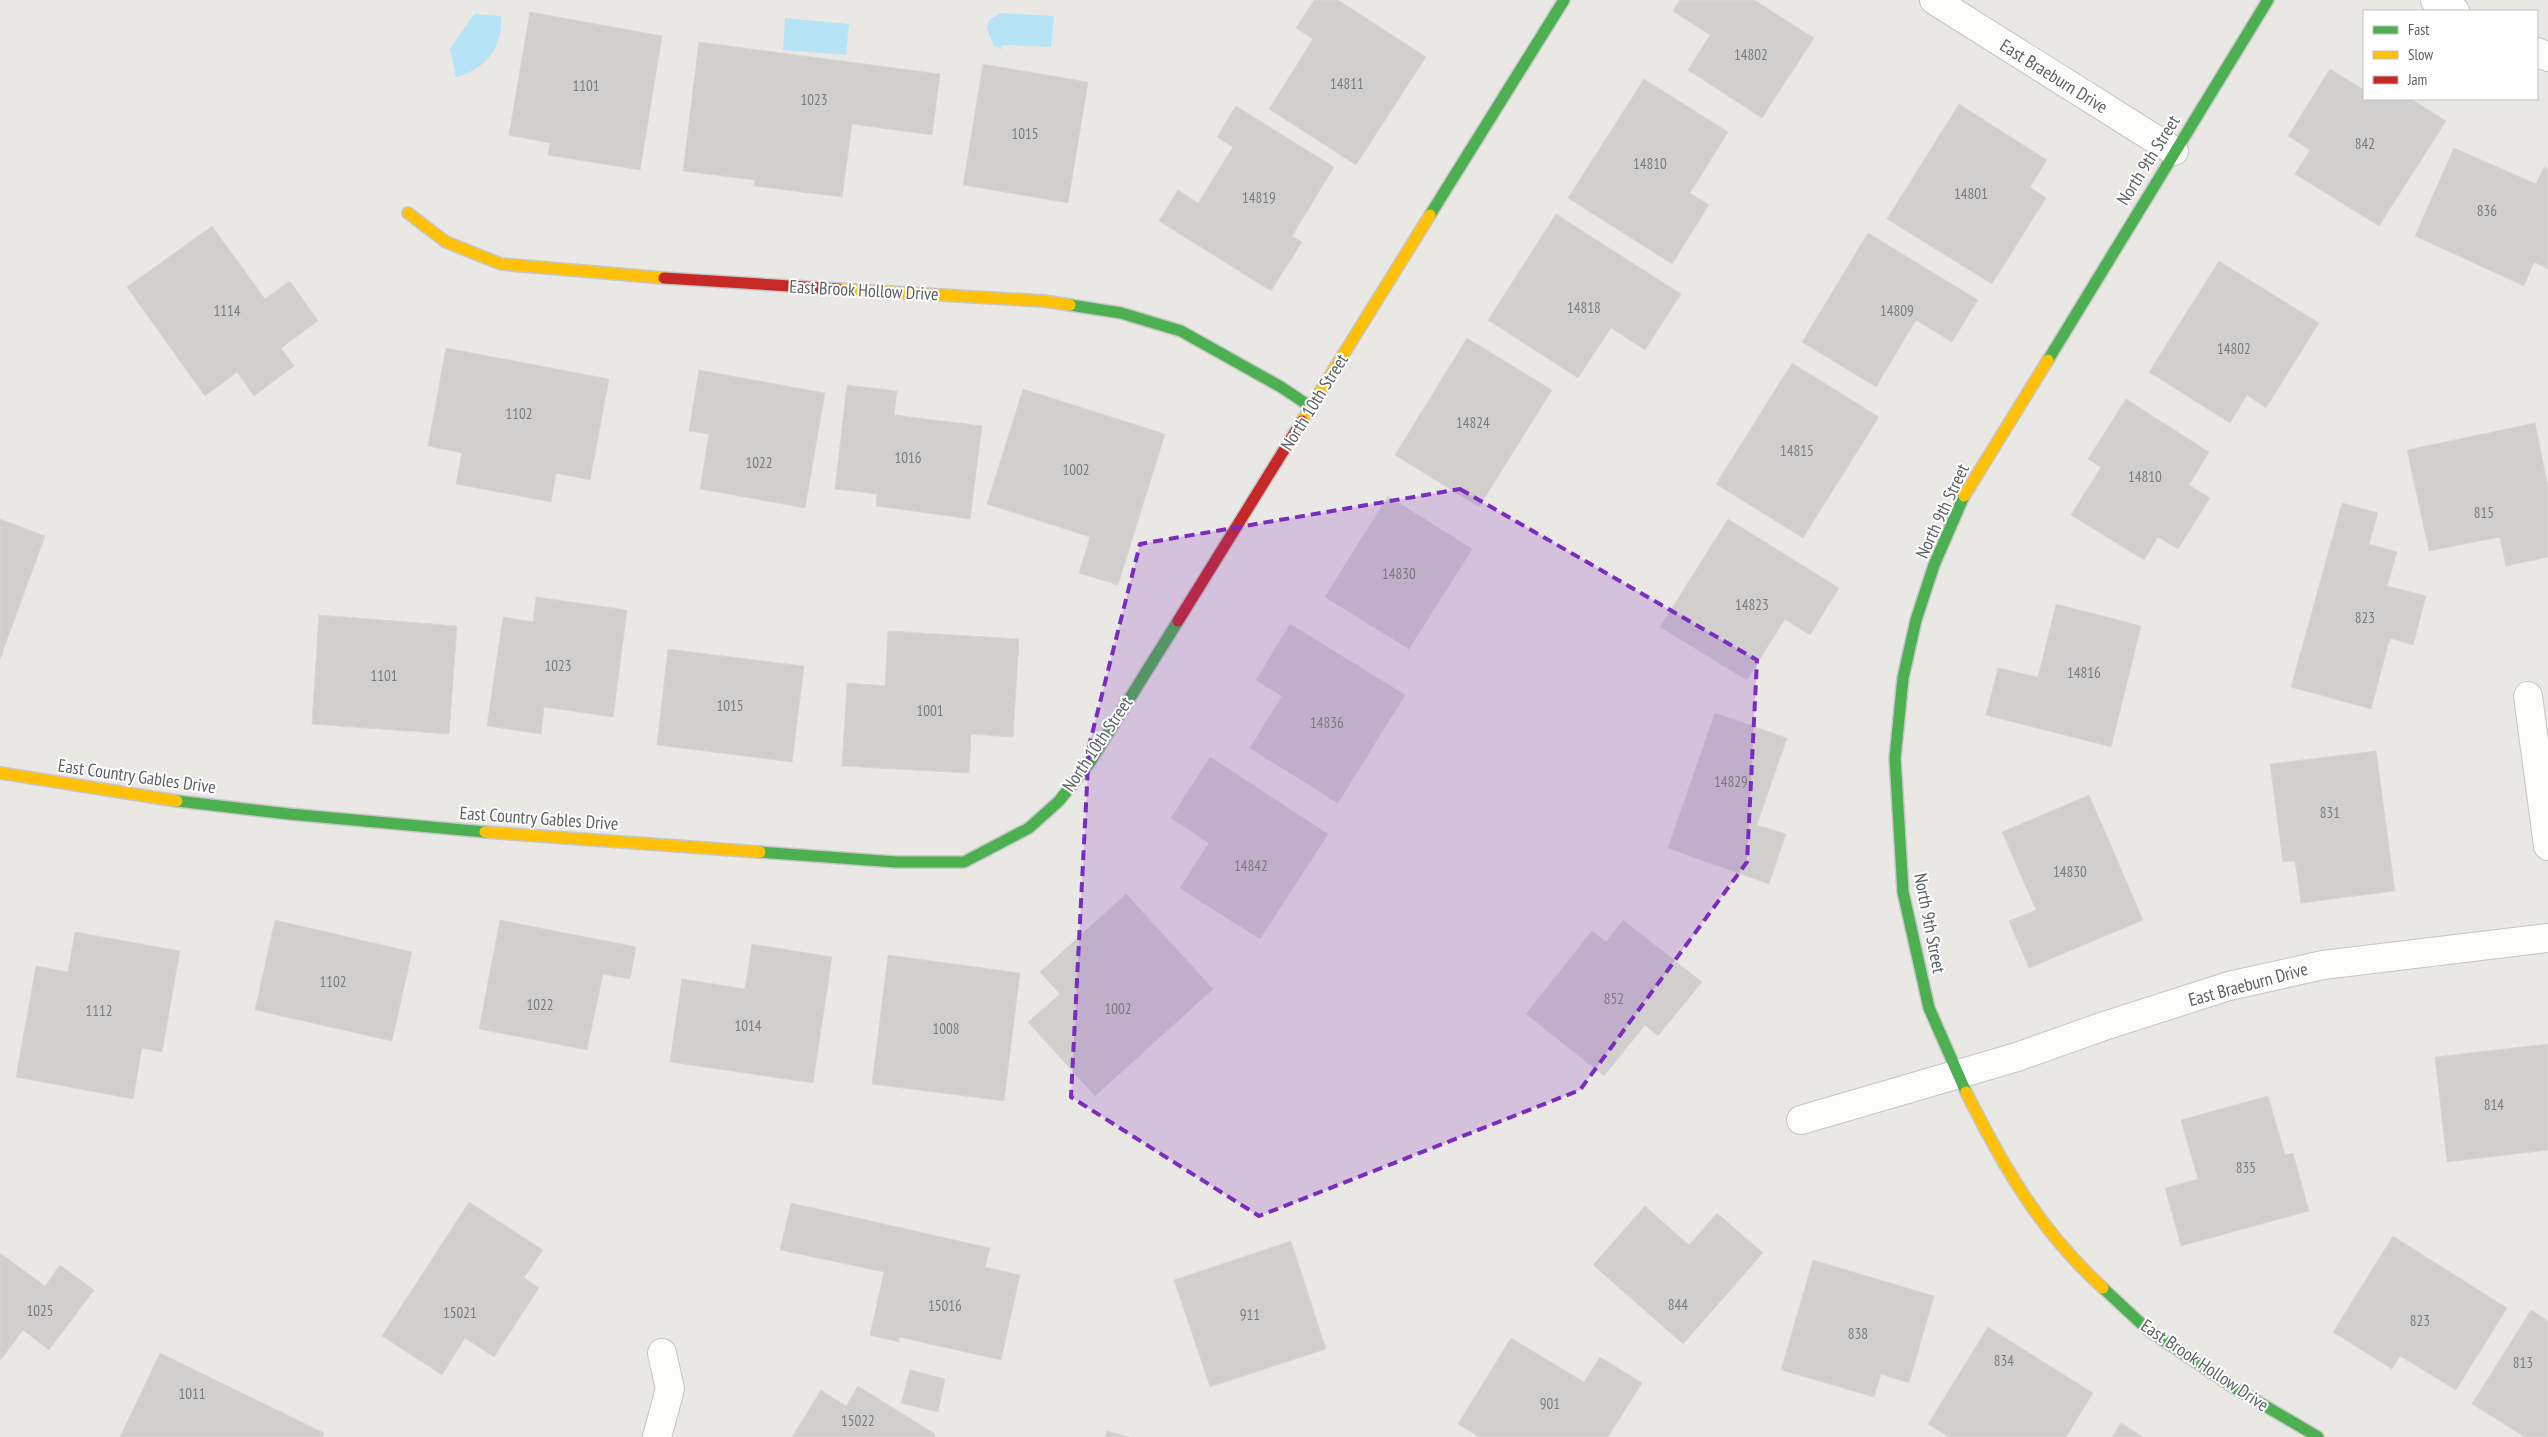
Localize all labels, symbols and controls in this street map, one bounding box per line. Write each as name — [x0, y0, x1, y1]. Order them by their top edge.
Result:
legend — [2363, 10, 2538, 100]
text: Fast — [2408, 20, 2429, 39]
street label: East Braeburn Drive — [1996, 34, 2112, 118]
house number: 14802 — [1734, 45, 1768, 64]
text: Slow — [2408, 45, 2433, 64]
text: Jam — [2407, 70, 2427, 89]
house number: 14811 — [1330, 74, 1364, 93]
house number: 1101 — [572, 76, 600, 95]
house number: 1023 — [800, 90, 828, 109]
street label: North 9th Street — [2111, 111, 2185, 209]
house number: 1015 — [1011, 124, 1039, 143]
house number: 842 — [2355, 134, 2375, 153]
house number: 14810 — [1633, 154, 1667, 173]
house number: 14801 — [1954, 184, 1988, 203]
house number: 14819 — [1242, 188, 1276, 207]
house number: 836 — [2477, 201, 2497, 220]
street label: East Brook Hollow Drive — [789, 275, 939, 305]
house number: 14818 — [1567, 298, 1601, 317]
house number: 1114 — [213, 301, 241, 320]
house number: 14809 — [1880, 301, 1914, 320]
house number: 14802 — [2217, 339, 2251, 358]
street label: North 10th Street — [1275, 349, 1353, 455]
house number: 1102 — [505, 404, 533, 423]
house number: 14824 — [1456, 413, 1490, 432]
house number: 14815 — [1780, 441, 1814, 460]
house number: 1016 — [894, 448, 922, 467]
house number: 1022 — [745, 453, 773, 472]
house number: 1002 — [1062, 460, 1090, 479]
street label: North 9th Street — [1910, 460, 1974, 562]
house number: 14810 — [2128, 467, 2162, 486]
house number: 815 — [2474, 503, 2494, 522]
house number: 14830 — [1382, 564, 1416, 583]
house number: 14823 — [1735, 595, 1769, 614]
house number: 823 — [2355, 608, 2375, 627]
house number: 1023 — [544, 656, 572, 675]
house number: 14816 — [2067, 663, 2101, 682]
house number: 1101 — [370, 666, 398, 685]
street label: North 10th Street — [1057, 692, 1137, 796]
house number: 1015 — [716, 696, 744, 715]
house number: 1001 — [916, 701, 944, 720]
house number: 14836 — [1310, 713, 1344, 732]
street label: East Country Gables Drive — [57, 754, 217, 798]
house number: 14829 — [1714, 772, 1748, 791]
street label: East Country Gables Drive — [459, 801, 619, 835]
house number: 831 — [2320, 803, 2340, 822]
house number: 14842 — [1234, 856, 1268, 875]
house number: 14830 — [2053, 862, 2087, 881]
street label: North 9th Street — [1909, 871, 1951, 975]
street label: East Braeburn Drive — [2186, 957, 2310, 1011]
house number: 1102 — [319, 972, 347, 991]
house number: 852 — [1604, 989, 1624, 1008]
house number: 1022 — [526, 995, 554, 1014]
house number: 1002 — [1104, 999, 1132, 1018]
house number: 1112 — [85, 1001, 113, 1020]
house number: 1014 — [734, 1016, 762, 1035]
house number: 1008 — [932, 1019, 960, 1038]
house number: 814 — [2484, 1095, 2504, 1114]
house number: 835 — [2236, 1158, 2256, 1177]
house number: 844 — [1668, 1295, 1688, 1314]
house number: 15016 — [928, 1296, 962, 1315]
house number: 1025 — [26, 1301, 54, 1320]
house number: 15021 — [443, 1303, 477, 1322]
house number: 911 — [1240, 1305, 1260, 1324]
house number: 823 — [2410, 1311, 2430, 1330]
street label: East Brook Hollow Drive — [2137, 1314, 2273, 1416]
house number: 838 — [1848, 1324, 1868, 1343]
house number: 834 — [1994, 1351, 2014, 1370]
house number: 813 — [2513, 1353, 2533, 1372]
house number: 1011 — [178, 1384, 206, 1403]
house number: 901 — [1540, 1394, 1560, 1413]
house number: 15022 — [841, 1411, 875, 1430]

